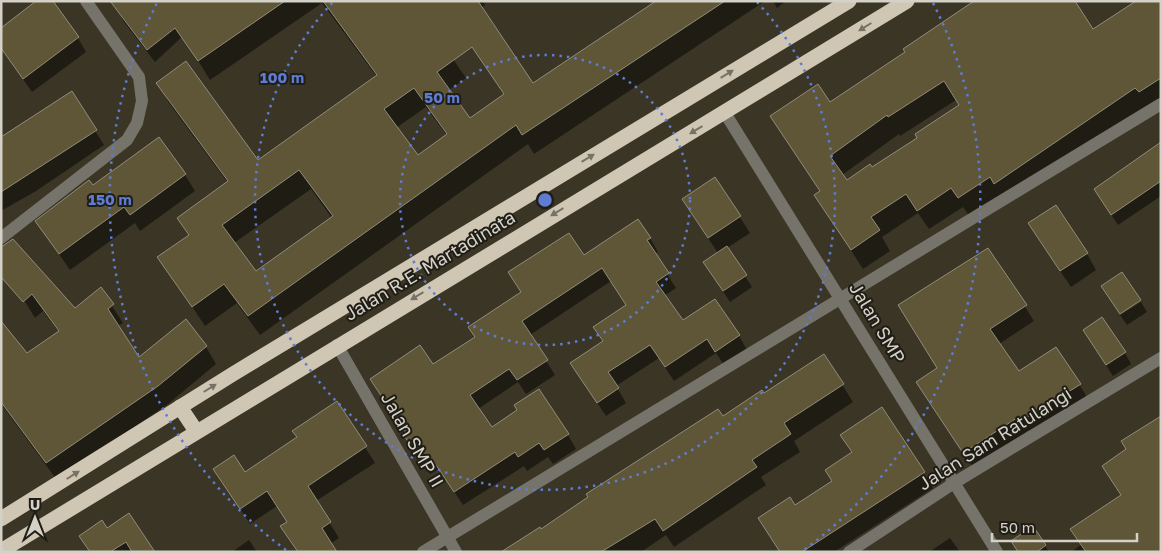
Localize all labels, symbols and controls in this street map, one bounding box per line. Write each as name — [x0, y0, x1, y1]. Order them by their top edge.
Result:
one-way arrow — [859, 22, 872, 31]
text: 100 m — [260, 68, 304, 86]
one-way arrow — [720, 69, 733, 78]
text: 50 m — [424, 88, 460, 106]
one-way arrow — [690, 125, 703, 134]
one-way arrow — [581, 154, 594, 163]
text: 150 m — [88, 190, 132, 208]
centre of rings — [536, 191, 554, 209]
street label: Jalan R.E. Martadinata — [340, 206, 519, 325]
one-way arrow — [550, 208, 563, 217]
street label: Jalan SMP — [845, 278, 911, 367]
one-way arrow — [411, 292, 424, 301]
street label: Jalan Sam Ratulangi — [914, 382, 1075, 494]
one-way arrow — [203, 384, 217, 393]
street label: Jalan SMP II — [377, 388, 449, 491]
one-way arrow — [66, 471, 79, 480]
north arrow — [10, 493, 60, 543]
text: U — [30, 496, 40, 513]
scale bar — [992, 510, 1137, 542]
text: 50 m — [1000, 518, 1035, 536]

